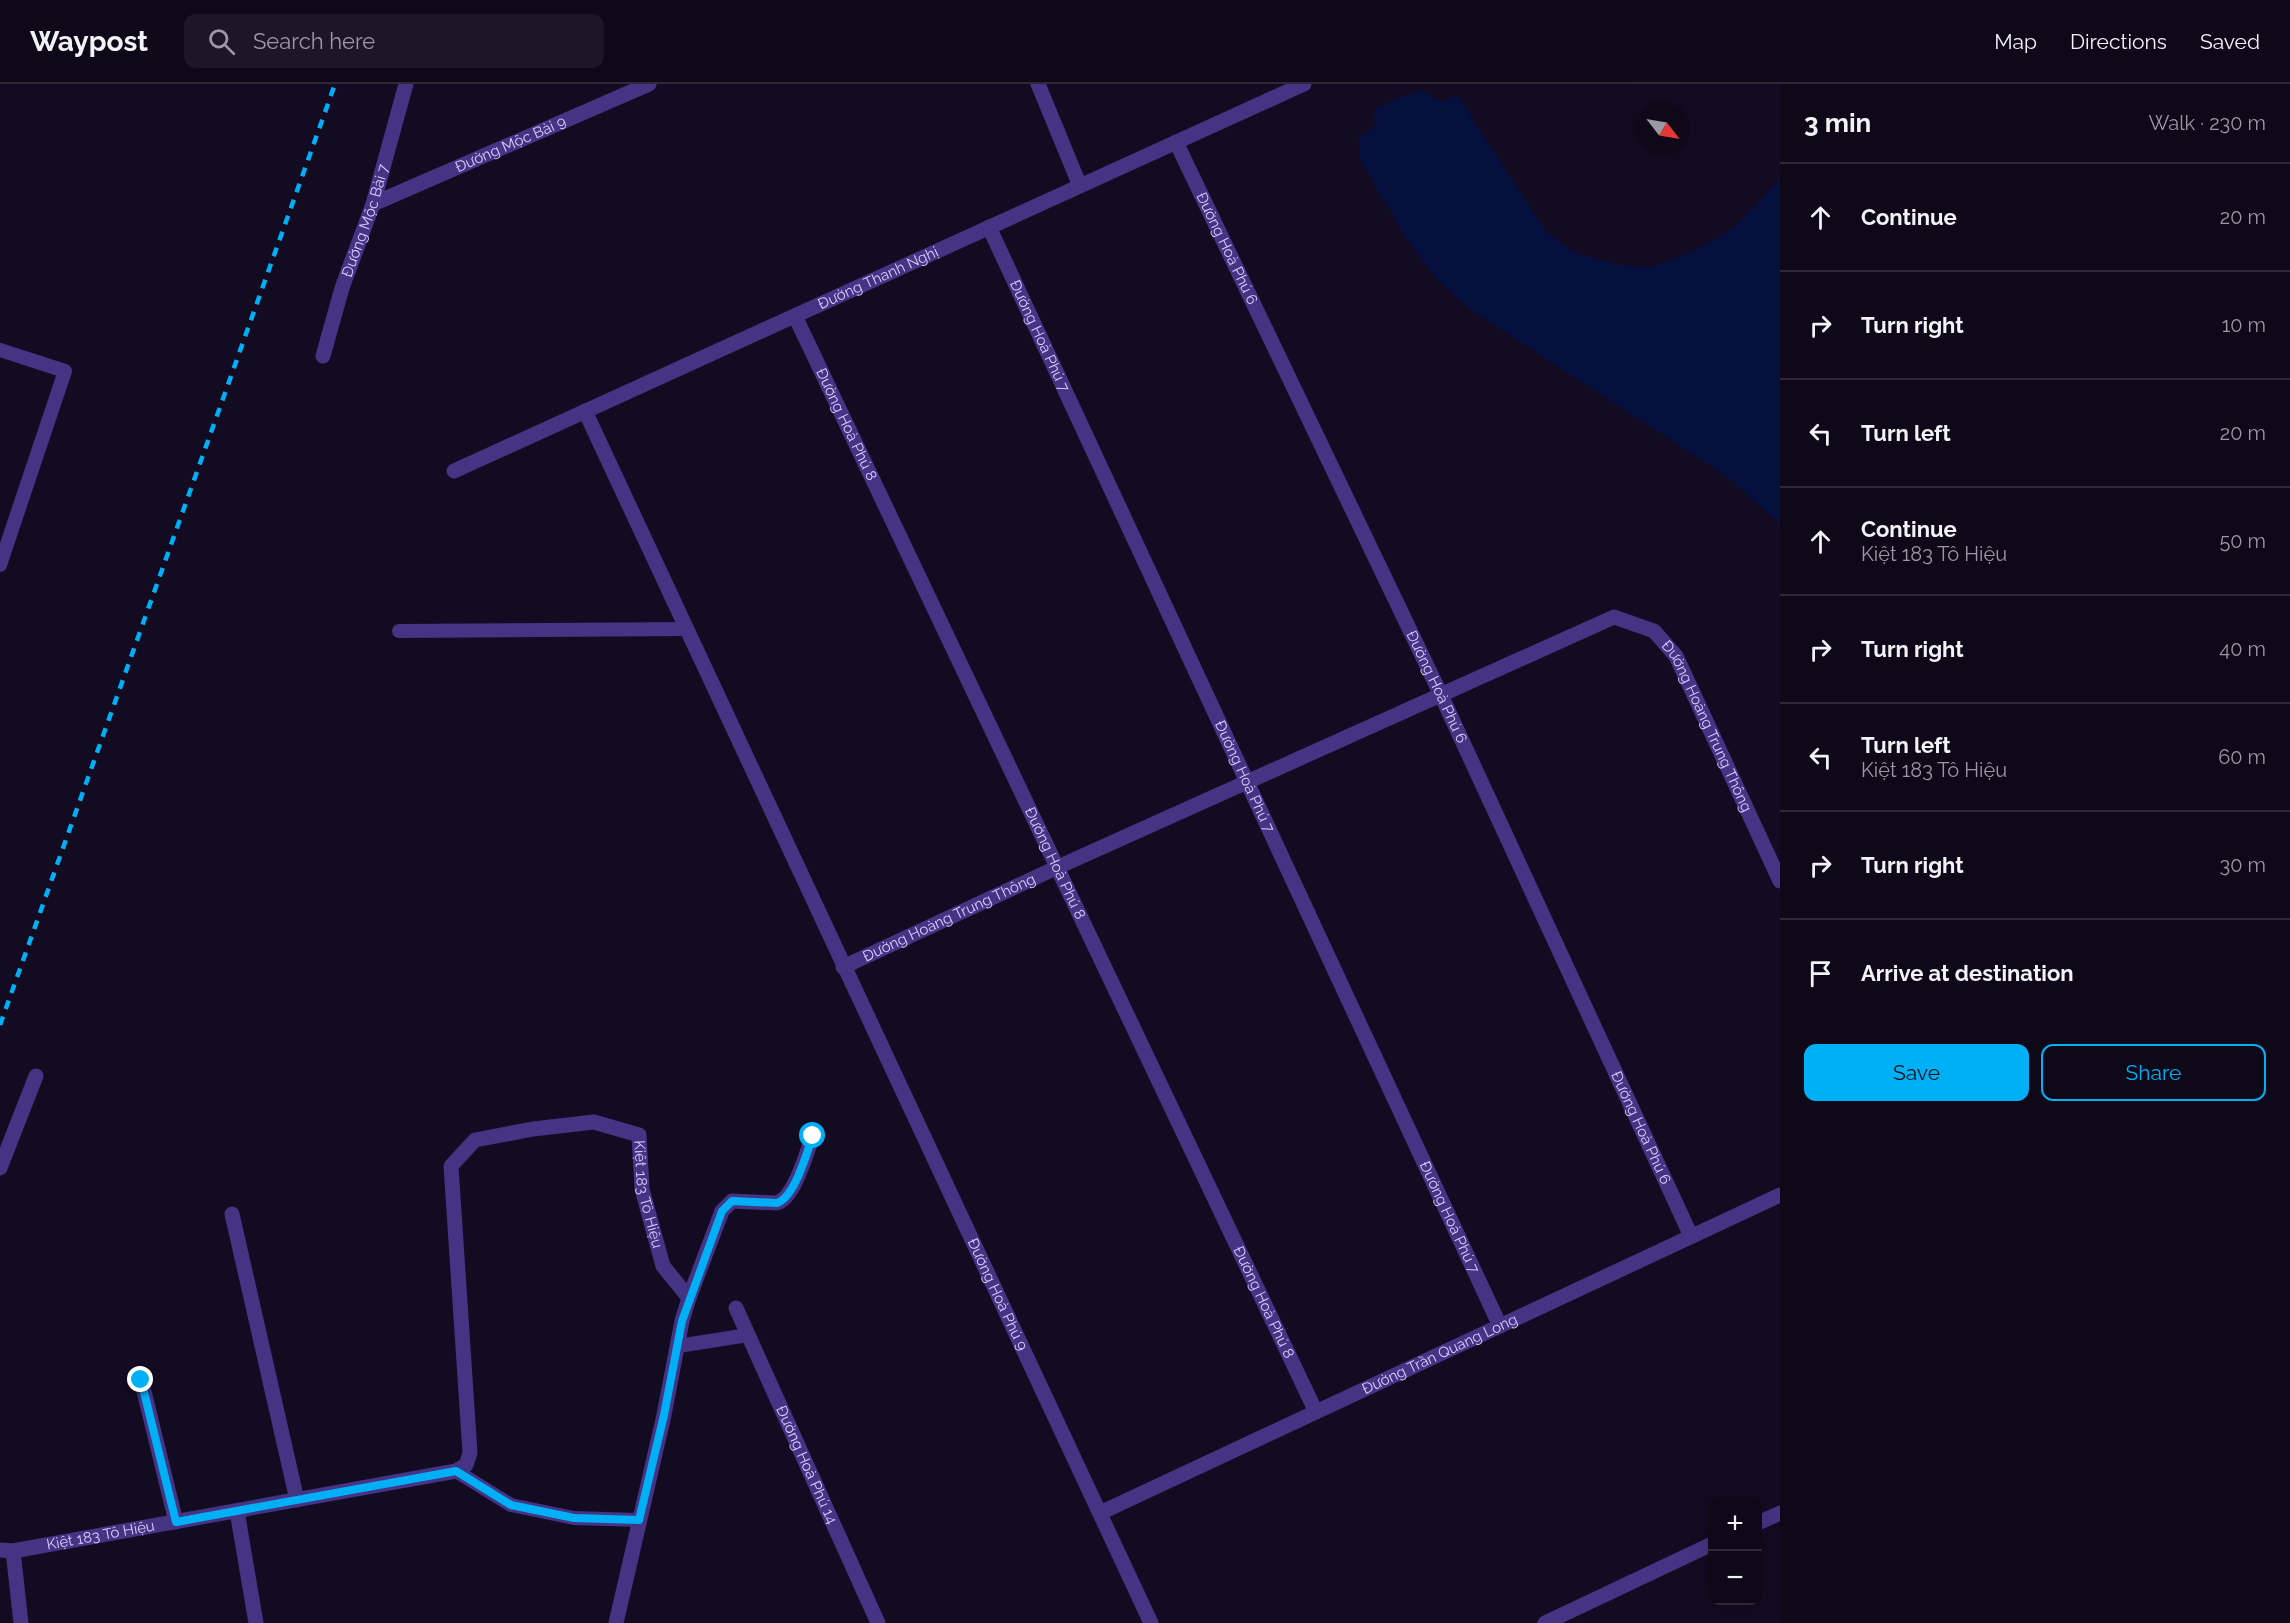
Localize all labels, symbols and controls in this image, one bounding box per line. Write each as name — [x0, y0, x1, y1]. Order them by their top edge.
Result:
search box — [184, 14, 604, 68]
text: Waypost — [30, 25, 148, 58]
icon: search — [205, 25, 238, 58]
text: Search here — [253, 28, 375, 54]
text: Map — [1994, 29, 2037, 54]
text: Directions — [2070, 29, 2167, 54]
text: Saved — [2200, 29, 2260, 54]
north arrow — [1636, 102, 1690, 156]
text: 3 min — [1804, 108, 1871, 138]
text: Walk · 230 m — [2148, 111, 2266, 135]
street label: Đường Mộc Bài 9 — [452, 112, 569, 176]
street label: Đường Mộc Bài 7 — [338, 162, 393, 280]
street label: Đường Hoà Phú 6 — [1192, 189, 1262, 307]
icon: ahead — [1804, 201, 1837, 234]
text: Continue — [1861, 204, 1957, 230]
text: 20 m — [2220, 205, 2266, 229]
street label: Đường Thanh Nghị — [815, 243, 941, 313]
street label: Đường Hoà Phú 7 — [1006, 277, 1073, 395]
icon: right — [1804, 309, 1837, 342]
text: Turn right — [1861, 312, 1964, 338]
text: 10 m — [2222, 313, 2266, 337]
street label: Đường Hoà Phú 8 — [812, 365, 881, 484]
icon: left — [1804, 417, 1837, 450]
text: Turn left — [1861, 420, 1951, 446]
text: 20 m — [2220, 421, 2266, 445]
text: Continue — [1861, 516, 1957, 542]
icon: ahead — [1804, 525, 1837, 558]
text: 50 m — [2219, 529, 2266, 553]
text: Kiệt 183 Tô Hiệu — [1861, 542, 2007, 566]
street label: Đường Hoà Phú 6 — [1402, 628, 1471, 746]
icon: right — [1804, 633, 1837, 666]
text: Turn right — [1861, 636, 1964, 662]
street label: Đường Hoàng Trung Thông — [1658, 637, 1756, 815]
text: 40 m — [2219, 637, 2266, 661]
street label: Đường Hoà Phú 7 — [1211, 718, 1278, 835]
text: Turn left — [1861, 732, 1951, 758]
icon: left — [1804, 741, 1837, 774]
text: 60 m — [2218, 745, 2266, 769]
text: Kiệt 183 Tô Hiệu — [1861, 758, 2007, 782]
street label: Đường Hoà Phú 8 — [1021, 804, 1090, 922]
icon: right — [1804, 849, 1837, 882]
text: Turn right — [1861, 852, 1964, 878]
text: 30 m — [2220, 853, 2266, 877]
street label: Đường Hoàng Trung Thông — [860, 870, 1038, 966]
icon: arrive — [1804, 957, 1837, 990]
text: Arrive at destination — [1861, 960, 2074, 986]
button: Save — [1804, 1044, 2029, 1101]
button: Share — [2041, 1044, 2266, 1101]
street label: Đường Hoà Phú 6 — [1607, 1069, 1675, 1187]
route start — [799, 1122, 825, 1148]
street label: Kiệt 183 Tô Hiệu — [630, 1140, 667, 1250]
street label: Đường Hoà Phú 7 — [1416, 1158, 1483, 1276]
street label: Đường Hoà Phú 9 — [964, 1235, 1032, 1354]
street label: Đường Hoà Phú 8 — [1229, 1243, 1298, 1361]
street label: Đường Trần Quang Long — [1359, 1310, 1520, 1398]
route end — [127, 1366, 153, 1392]
street label: Đường Hoà Phú 14 — [772, 1403, 841, 1527]
map controls — [1708, 1497, 1762, 1605]
button: + — [1708, 1497, 1762, 1551]
street label: Kiệt 183 Tô Hiệu — [45, 1517, 156, 1554]
button: − — [1708, 1551, 1762, 1605]

